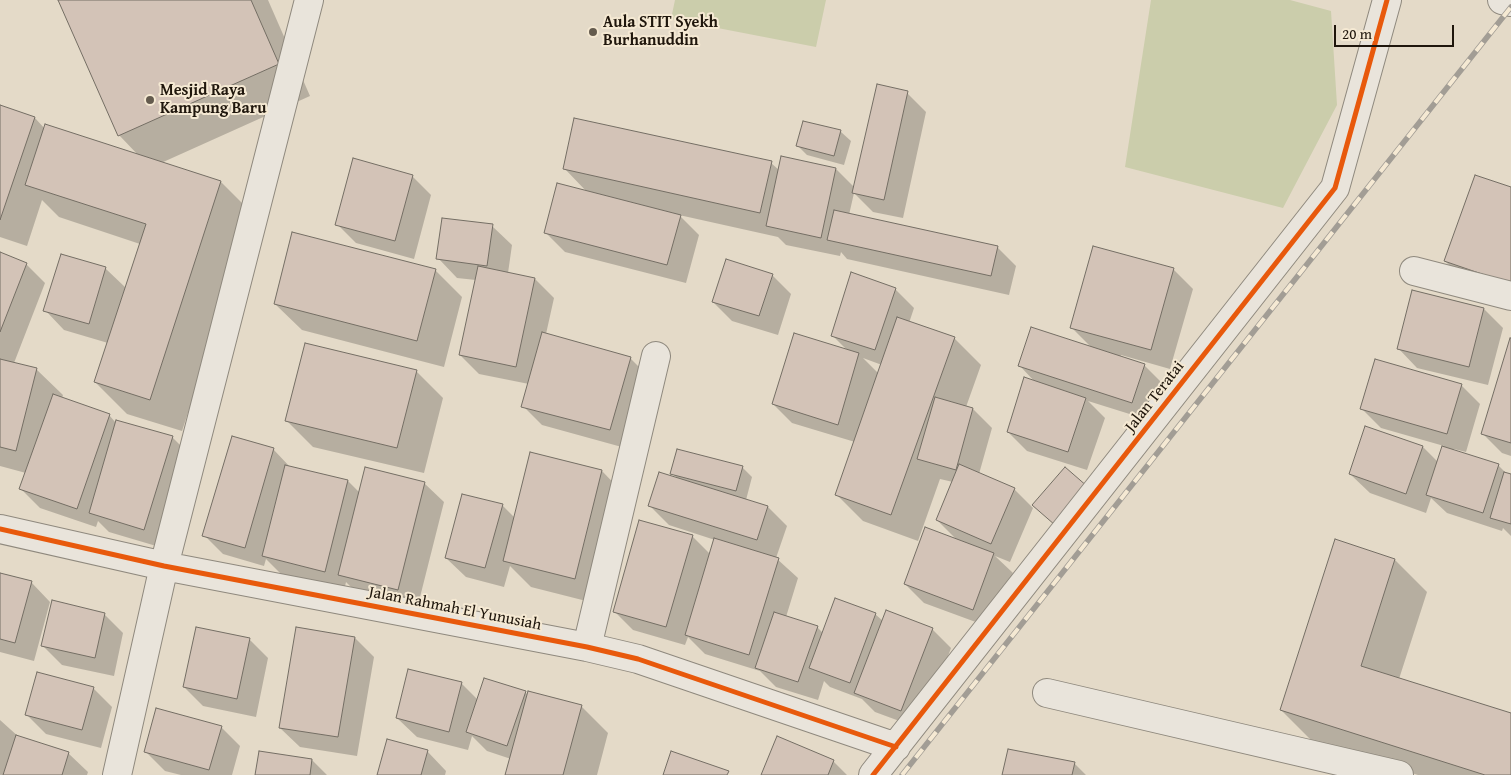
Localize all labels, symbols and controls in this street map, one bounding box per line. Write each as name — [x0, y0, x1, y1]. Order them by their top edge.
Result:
place label: Aula STIT Syekh Burhanuddin — [603, 13, 718, 51]
scale bar — [1336, 15, 1456, 47]
text: 20 m — [1342, 23, 1372, 44]
marker: Aula STIT Syekh Burhanuddin — [587, 26, 599, 38]
place label: Mesjid Raya Kampung Baru — [160, 81, 266, 119]
marker: Mesjid Raya Kampung Baru — [144, 94, 156, 106]
street label: Jalan Teratai — [1121, 358, 1189, 436]
street label: Jalan Rahmah El Yunusiah — [367, 583, 543, 635]

